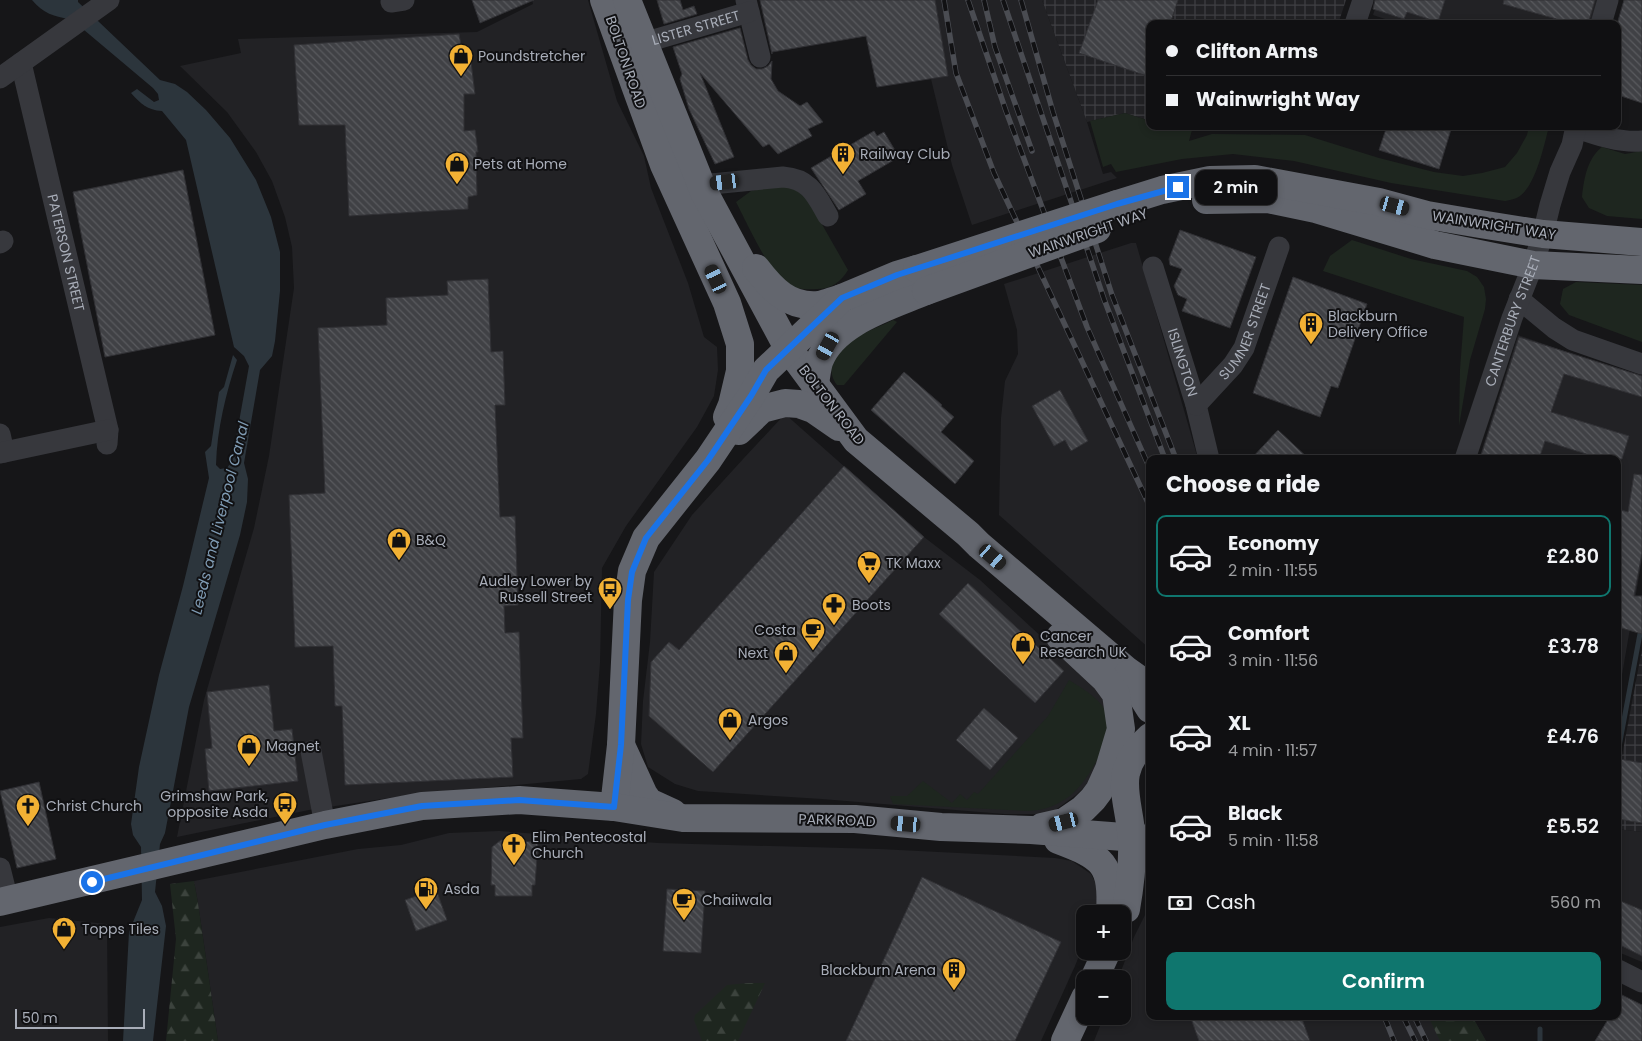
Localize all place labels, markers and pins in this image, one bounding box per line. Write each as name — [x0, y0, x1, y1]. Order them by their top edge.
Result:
shop icon: Poundstretcher — [448, 43, 474, 77]
place label: Poundstretcher — [478, 46, 585, 66]
building icon: Railway Club — [830, 141, 856, 175]
place label: Railway Club — [860, 144, 950, 164]
shop icon: Pets at Home — [444, 151, 470, 185]
place label: Pets at Home — [474, 154, 567, 174]
place label: Blackburn Delivery Office — [1328, 306, 1428, 342]
building icon: Blackburn Delivery Office — [1298, 311, 1324, 345]
shop icon: B&Q — [386, 527, 412, 561]
place label: B&Q — [416, 530, 446, 550]
supermarket icon: TK Maxx — [856, 550, 882, 584]
place label: TK Maxx — [886, 553, 941, 573]
place label: Audley Lower by Russell Street — [479, 571, 592, 607]
bus stop icon: Audley Lower by Russell Street — [597, 576, 623, 610]
pharmacy icon: Boots — [821, 592, 847, 626]
place label: Boots — [852, 595, 891, 615]
cafe icon: Costa — [800, 617, 826, 651]
place label: Costa — [754, 620, 796, 640]
place label: Cancer Research UK — [1040, 626, 1128, 662]
shop icon: Cancer Research UK — [1010, 631, 1036, 665]
shop icon: Next — [773, 640, 799, 674]
place label: Next — [738, 643, 768, 663]
shop icon: Argos — [717, 707, 743, 741]
place label: Argos — [748, 710, 788, 730]
shop icon: Magnet — [236, 733, 262, 767]
place label: Magnet — [266, 736, 320, 756]
place label: Grimshaw Park, opposite Asda — [160, 786, 268, 822]
bus stop icon: Grimshaw Park, opposite Asda — [272, 791, 298, 825]
church icon: Christ Church — [15, 793, 41, 827]
place label: Christ Church — [46, 796, 142, 816]
place label: Elim Pentecostal Church — [532, 827, 647, 863]
church icon: Elim Pentecostal Church — [501, 832, 527, 866]
fuel station icon: Asda — [413, 876, 439, 910]
place label: Asda — [444, 879, 480, 899]
cafe icon: Chaiiwala — [671, 887, 697, 921]
place label: Chaiiwala — [702, 890, 772, 910]
shop icon: Topps Tiles — [51, 916, 77, 950]
place label: Topps Tiles — [82, 919, 159, 939]
building icon: Blackburn Arena — [941, 957, 967, 991]
place label: Blackburn Arena — [821, 960, 936, 980]

